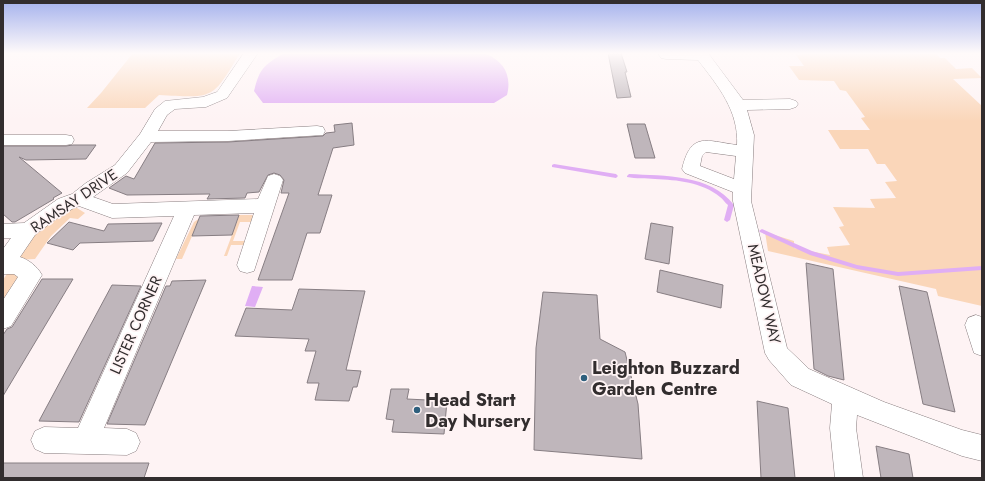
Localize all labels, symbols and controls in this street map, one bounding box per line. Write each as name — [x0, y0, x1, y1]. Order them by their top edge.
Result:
street label: RAMSAY DRIVE — [26, 164, 122, 238]
street label: MEADOW WAY — [742, 242, 786, 347]
street label: LISTER CORNER — [104, 272, 168, 378]
place label: Leighton Buzzard Garden Centre — [592, 355, 740, 402]
marker: Leighton Buzzard Garden Centre — [579, 373, 589, 383]
place label: Head Start Day Nursery — [425, 387, 531, 434]
marker: Head Start Day Nursery — [412, 405, 422, 415]

